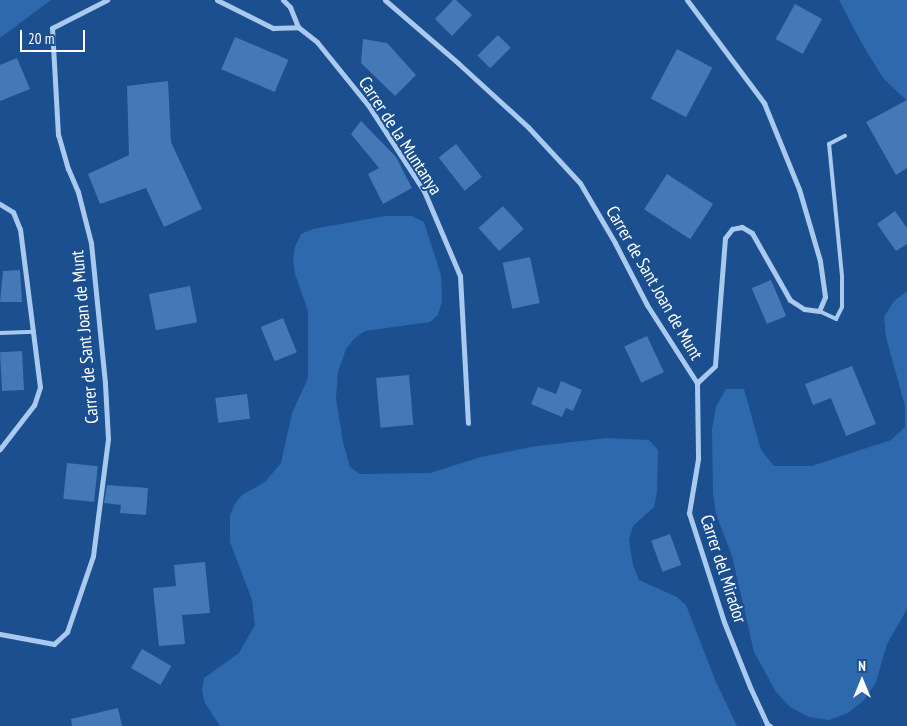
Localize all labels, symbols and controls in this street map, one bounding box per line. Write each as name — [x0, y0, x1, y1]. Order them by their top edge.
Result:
scale bar — [22, 20, 88, 52]
text: 20 m — [28, 29, 54, 48]
street label: Carrer de la Muntanya — [354, 73, 446, 199]
street label: Carrer de Sant Joan de Munt — [601, 202, 707, 364]
street label: Carrer de Sant Joan de Munt — [67, 249, 103, 425]
street label: Carrer del Mirador — [695, 512, 751, 626]
north arrow — [837, 656, 887, 706]
text: N — [858, 657, 866, 675]

